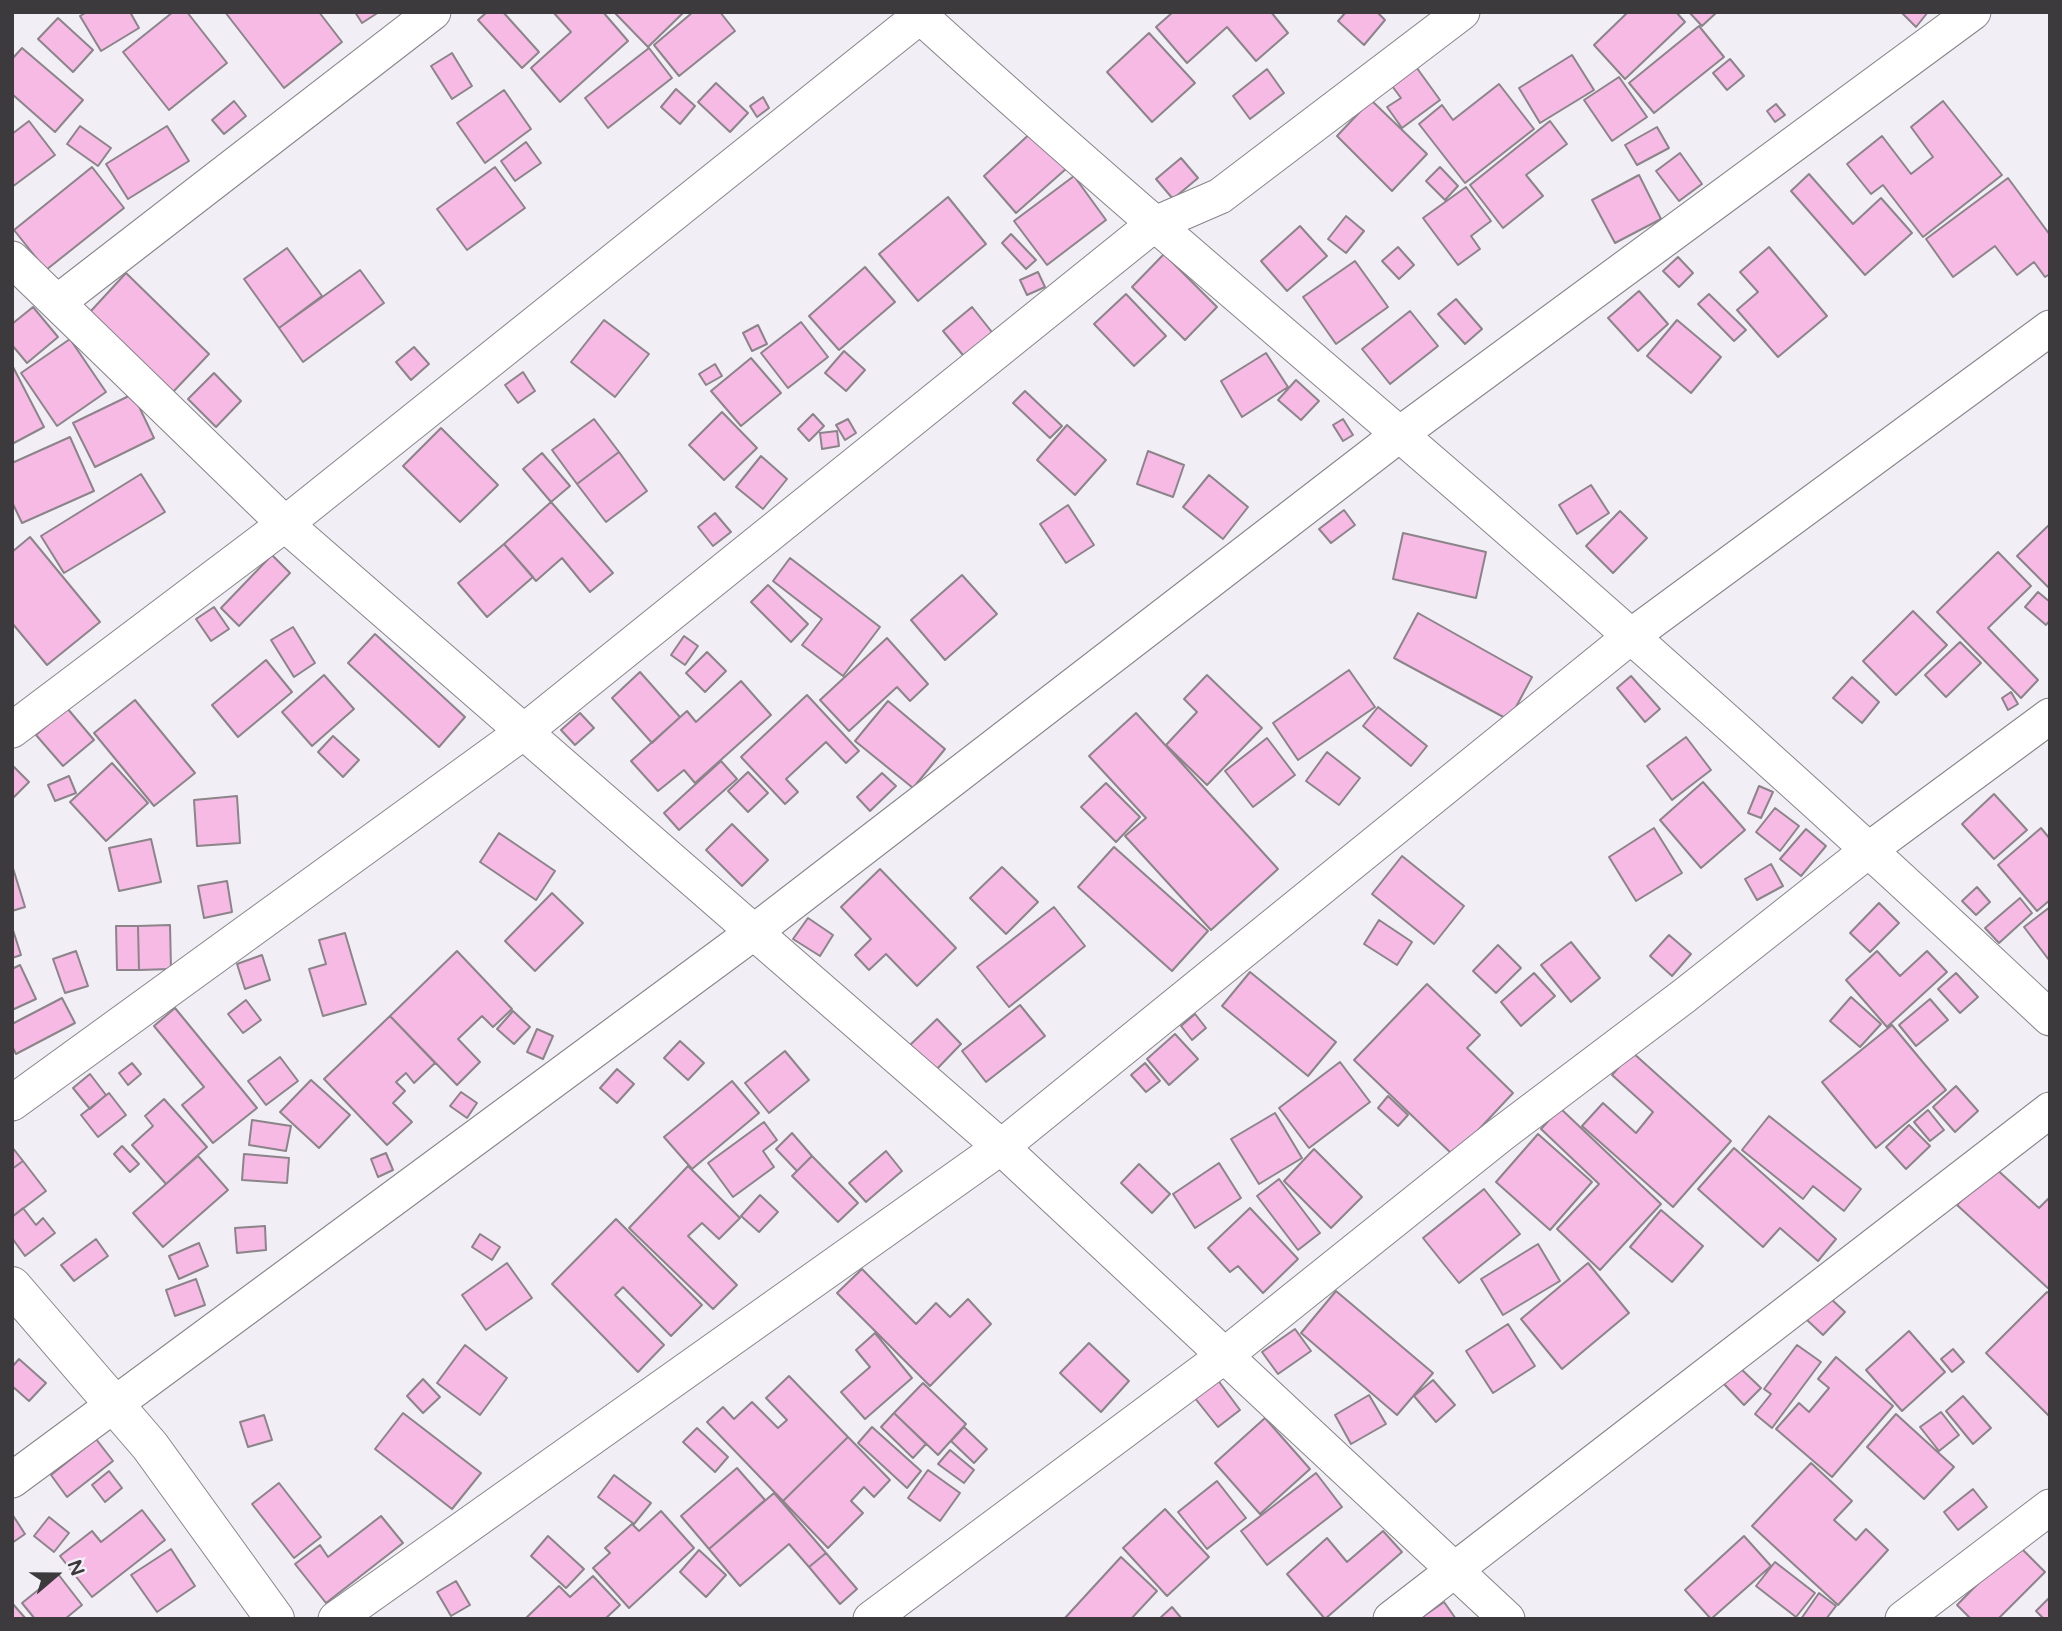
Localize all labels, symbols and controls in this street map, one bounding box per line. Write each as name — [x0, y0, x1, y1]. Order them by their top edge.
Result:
north arrow — [21, 1540, 91, 1610]
text: N — [63, 1557, 89, 1579]

